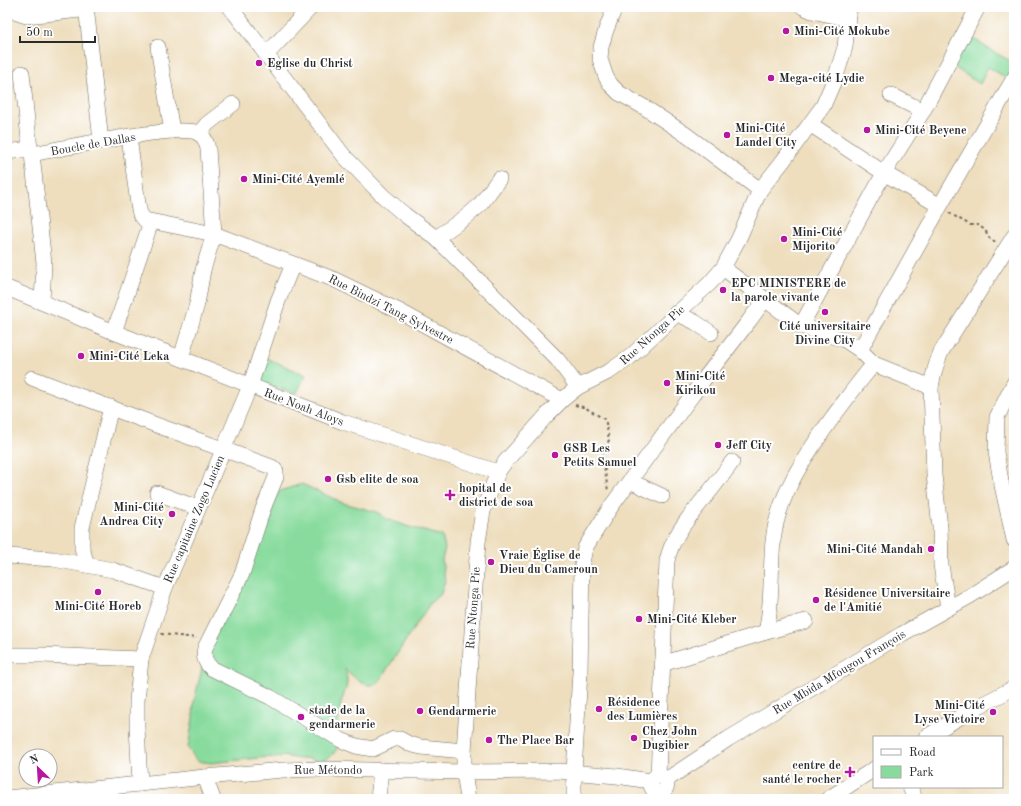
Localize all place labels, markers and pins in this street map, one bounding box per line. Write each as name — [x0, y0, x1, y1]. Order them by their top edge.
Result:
marker: Mini-Cité Mokube — [781, 26, 791, 36]
place label: Mini-Cité Mokube — [794, 26, 890, 38]
marker: Eglise du Christ — [254, 58, 264, 68]
place label: Eglise du Christ — [267, 58, 353, 70]
marker: Mega-cité Lydie — [766, 73, 776, 83]
place label: Mega-cité Lydie — [779, 73, 865, 85]
place label: Mini-Cité Landel City — [735, 123, 797, 149]
marker: Mini-Cité Beyene — [862, 125, 872, 135]
place label: Mini-Cité Beyene — [875, 125, 967, 137]
marker: Mini-Cité Landel City — [722, 130, 732, 140]
marker: Mini-Cité Ayemlé — [239, 174, 249, 184]
place label: Mini-Cité Ayemlé — [252, 174, 345, 186]
place label: Mini-Cité Mijorito — [792, 227, 843, 253]
marker: Mini-Cité Mijorito — [779, 234, 789, 244]
place label: EPC MINISTERE de la parole vivante — [731, 278, 847, 304]
marker: EPC MINISTERE de la parole vivante — [718, 285, 728, 295]
marker: Cité universitaire Divine City — [820, 307, 830, 317]
place label: Cité universitaire Divine City — [779, 321, 871, 347]
marker: Mini-Cité Leka — [76, 351, 86, 361]
place label: Mini-Cité Leka — [89, 351, 169, 363]
place label: Mini-Cité Kirikou — [675, 371, 726, 397]
marker: Mini-Cité Kirikou — [662, 378, 672, 388]
marker: Jeff City — [713, 440, 723, 450]
place label: Jeff City — [726, 440, 772, 452]
place label: GSB Les Petits Samuel — [563, 443, 637, 469]
marker: GSB Les Petits Samuel — [550, 450, 560, 460]
marker: Gsb elite de soa — [323, 474, 333, 484]
place label: Gsb elite de soa — [336, 474, 419, 486]
place label: hopital de district de soa — [459, 483, 533, 509]
marker: hopital de district de soa — [444, 489, 456, 501]
place label: Mini-Cité Andrea City — [99, 502, 164, 528]
marker: Mini-Cité Andrea City — [167, 509, 177, 519]
place label: Mini-Cité Mandah — [827, 544, 923, 556]
marker: Mini-Cité Mandah — [926, 544, 936, 554]
place label: Vraie Église de Dieu du Cameroun — [499, 547, 598, 576]
marker: Vraie Église de Dieu du Cameroun — [486, 557, 496, 567]
marker: Mini-Cité Horeb — [93, 587, 103, 597]
place label: Résidence Universitaire de l'Amitié — [824, 588, 951, 614]
marker: Résidence Universitaire de l'Amitié — [811, 595, 821, 605]
place label: Mini-Cité Horeb — [55, 601, 141, 613]
marker: Mini-Cité Kleber — [634, 614, 644, 624]
place label: Mini-Cité Kleber — [647, 614, 737, 626]
place label: Résidence des Lumières — [607, 697, 677, 723]
place label: Mini-Cité Lyse Victoire — [914, 700, 985, 726]
marker: Résidence des Lumières — [594, 704, 604, 714]
place label: stade de la gendarmerie — [309, 705, 376, 731]
marker: Gendarmerie — [415, 706, 425, 716]
place label: Gendarmerie — [428, 706, 497, 718]
marker: Mini-Cité Lyse Victoire — [988, 707, 998, 717]
marker: stade de la gendarmerie — [296, 712, 306, 722]
place label: Chez John Dugibier — [642, 726, 697, 752]
marker: Chez John Dugibier — [629, 733, 639, 743]
marker: The Place Bar — [484, 735, 494, 745]
place label: The Place Bar — [497, 735, 574, 747]
place label: centre de santé le rocher — [762, 760, 841, 786]
marker: centre de santé le rocher — [844, 766, 856, 778]

